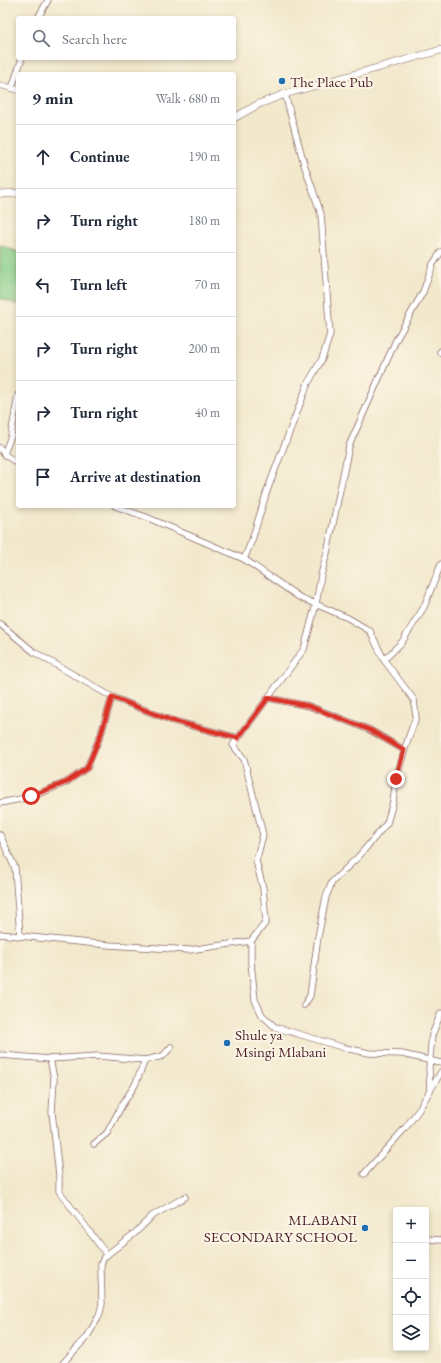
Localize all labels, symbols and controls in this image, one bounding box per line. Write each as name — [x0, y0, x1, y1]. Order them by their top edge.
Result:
search box — [16, 16, 236, 60]
icon: search — [30, 27, 52, 49]
text: Search here — [62, 29, 127, 48]
place label: The Place Pub — [290, 72, 373, 91]
marker: The Place Pub — [277, 76, 287, 86]
text: 9 min — [32, 87, 73, 109]
text: Walk · 680 m — [156, 90, 220, 107]
icon: ahead — [32, 146, 54, 168]
text: Continue — [70, 147, 130, 166]
text: 190 m — [189, 148, 220, 165]
icon: right — [32, 210, 54, 232]
text: Turn right — [70, 211, 138, 230]
text: 180 m — [189, 212, 220, 229]
icon: left — [32, 274, 54, 296]
text: Turn left — [70, 275, 127, 294]
text: 70 m — [195, 276, 220, 293]
icon: right — [32, 338, 54, 360]
text: Turn right — [70, 339, 138, 358]
text: 200 m — [189, 340, 220, 357]
icon: right — [32, 402, 54, 424]
text: Turn right — [70, 403, 138, 422]
text: 40 m — [195, 404, 220, 421]
icon: arrive — [32, 466, 54, 488]
text: Arrive at destination — [70, 467, 201, 486]
route end — [387, 770, 405, 788]
route start — [22, 787, 40, 805]
place label: Shule ya Msingi Mlabani — [235, 1025, 327, 1061]
marker: Shule ya Msingi Mlabani — [222, 1038, 232, 1048]
map controls — [393, 1207, 429, 1351]
button: + — [393, 1207, 429, 1243]
place label: MLABANI SECONDARY SCHOOL — [204, 1210, 357, 1246]
marker: MLABANI SECONDARY SCHOOL — [360, 1223, 370, 1233]
button: − — [393, 1243, 429, 1279]
button: locate — [393, 1279, 429, 1315]
button: layers — [393, 1315, 429, 1351]

